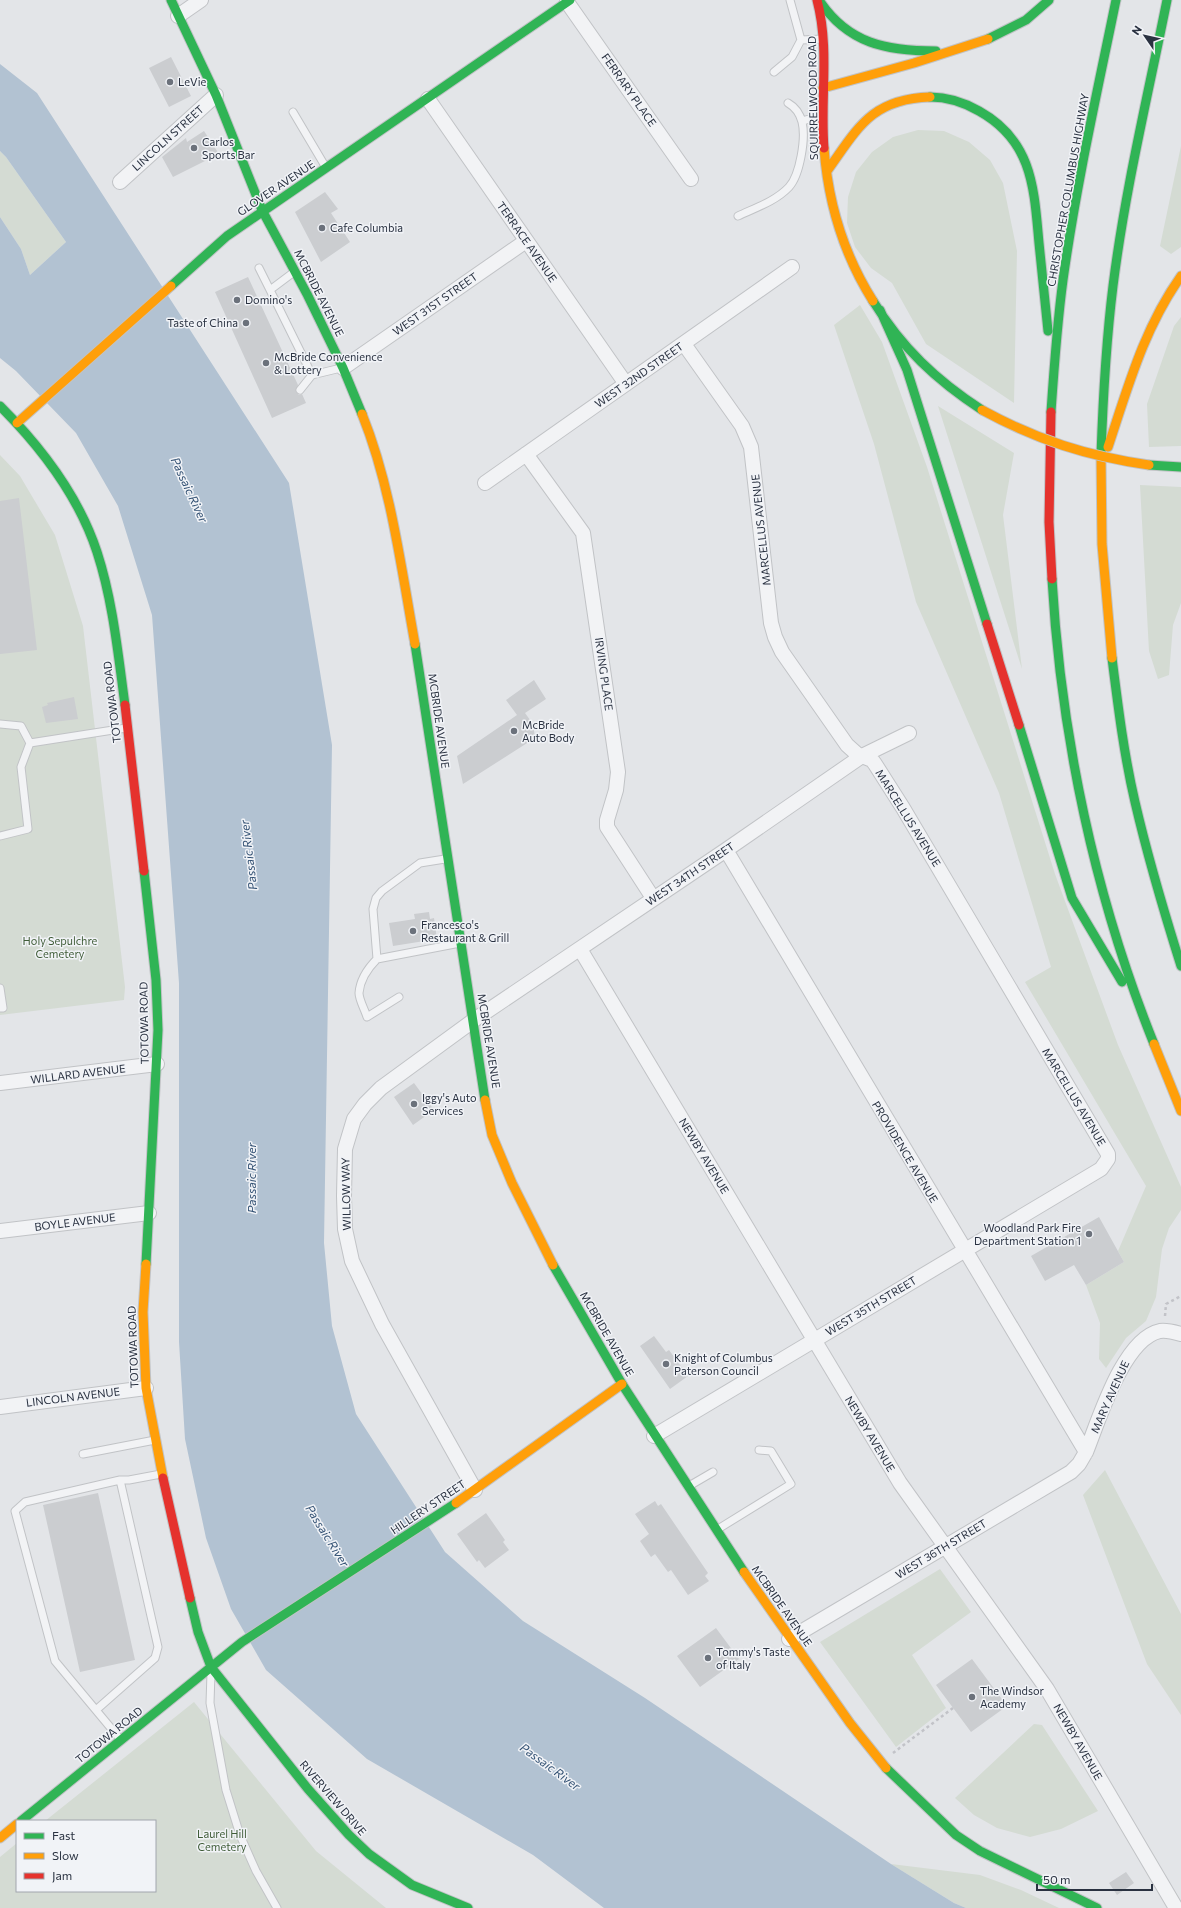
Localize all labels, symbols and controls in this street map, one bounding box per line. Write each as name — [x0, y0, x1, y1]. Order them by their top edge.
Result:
north arrow — [1125, 16, 1165, 56]
text: N — [1129, 23, 1144, 37]
street label: SQUIRRELWOOD ROAD — [805, 36, 820, 160]
street label: FERRARY PLACE — [599, 51, 659, 129]
place label: LeVie — [178, 75, 206, 88]
marker: LeVie — [165, 77, 175, 87]
street label: CHRISTOPHER COLUMBUS HIGHWAY — [1044, 92, 1091, 288]
street label: LINCOLN STREET — [129, 102, 206, 173]
place label: Carlos Sports Bar — [202, 135, 255, 161]
marker: Carlos Sports Bar — [189, 143, 199, 153]
street label: GLOVER AVENUE — [235, 157, 317, 218]
street label: TERRACE AVENUE — [495, 199, 560, 285]
place label: Cafe Columbia — [330, 221, 403, 234]
marker: Cafe Columbia — [317, 223, 327, 233]
street label: MCBRIDE AVENUE — [292, 247, 347, 338]
street label: WEST 31ST STREET — [390, 269, 480, 338]
place label: Domino's — [245, 293, 292, 306]
marker: Domino's — [232, 295, 242, 305]
place label: Taste of China — [167, 316, 238, 329]
marker: Taste of China — [241, 318, 251, 328]
street label: WEST 32ND STREET — [592, 339, 685, 410]
place label: McBride Convenience & Lottery — [274, 350, 383, 376]
marker: McBride Convenience & Lottery — [261, 358, 271, 368]
water label: Passaic River — [169, 455, 212, 526]
street label: MARCELLUS AVENUE — [748, 474, 773, 587]
street label: IRVING PLACE — [593, 636, 616, 711]
street label: TOTOWA ROAD — [100, 660, 123, 744]
street label: MCBRIDE AVENUE — [426, 673, 453, 769]
place label: McBride Auto Body — [522, 718, 575, 744]
marker: McBride Auto Body — [509, 726, 519, 736]
street label: MARCELLUS AVENUE — [873, 767, 944, 869]
water label: Passaic River — [237, 818, 259, 891]
street label: WEST 34TH STREET — [643, 839, 736, 908]
place label: Francesco's Restaurant & Grill — [421, 918, 509, 944]
marker: Francesco's Restaurant & Grill — [408, 926, 418, 936]
park label: Holy Sepulchre Cemetery — [23, 934, 98, 960]
street label: TOTOWA ROAD — [136, 982, 151, 1064]
street label: MCBRIDE AVENUE — [476, 993, 503, 1089]
street label: MARCELLUS AVENUE — [1040, 1045, 1109, 1148]
street label: WILLARD AVENUE — [30, 1061, 126, 1086]
place label: Iggy's Auto Services — [422, 1091, 477, 1117]
marker: Iggy's Auto Services — [409, 1099, 419, 1109]
street label: PROVIDENCE AVENUE — [870, 1099, 941, 1205]
street label: NEWBY AVENUE — [677, 1116, 732, 1196]
water label: Passaic River — [244, 1142, 258, 1213]
street label: WILLOW WAY — [338, 1157, 353, 1231]
street label: BOYLE AVENUE — [34, 1210, 116, 1233]
place label: Woodland Park Fire Department Station 1 — [974, 1221, 1081, 1247]
marker: Woodland Park Fire Department Station 1 — [1084, 1229, 1094, 1239]
street label: WEST 35TH STREET — [823, 1273, 919, 1338]
street label: MCBRIDE AVENUE — [578, 1289, 637, 1379]
street label: TOTOWA ROAD — [125, 1306, 140, 1388]
place label: Knight of Columbus Paterson Council — [674, 1351, 773, 1377]
street label: MARY AVENUE — [1088, 1358, 1131, 1435]
marker: Knight of Columbus Paterson Council — [661, 1359, 671, 1369]
street label: LINCOLN AVENUE — [25, 1384, 121, 1409]
street label: NEWBY AVENUE — [843, 1394, 898, 1474]
street label: HILLERY STREET — [388, 1477, 468, 1536]
water label: Passaic River — [303, 1502, 353, 1570]
street label: WEST 36TH STREET — [893, 1516, 989, 1581]
street label: MCBRIDE AVENUE — [750, 1563, 815, 1649]
place label: Tommy's Taste of Italy — [716, 1645, 790, 1671]
marker: Tommy's Taste of Italy — [703, 1653, 713, 1663]
place label: The Windsor Academy — [980, 1684, 1045, 1710]
marker: The Windsor Academy — [967, 1692, 977, 1702]
street label: NEWBY AVENUE — [1051, 1701, 1106, 1782]
street label: TOTOWA ROAD — [73, 1704, 145, 1766]
water label: Passaic River — [518, 1740, 584, 1793]
street label: RIVERVIEW DRIVE — [297, 1758, 369, 1838]
legend — [16, 1820, 156, 1892]
park label: Laurel Hill Cemetery — [197, 1827, 247, 1853]
text: Fast — [52, 1828, 75, 1842]
text: Slow — [52, 1848, 79, 1862]
scale bar — [1037, 1866, 1152, 1892]
text: Jam — [52, 1868, 72, 1883]
text: 50 m — [1043, 1872, 1071, 1886]

